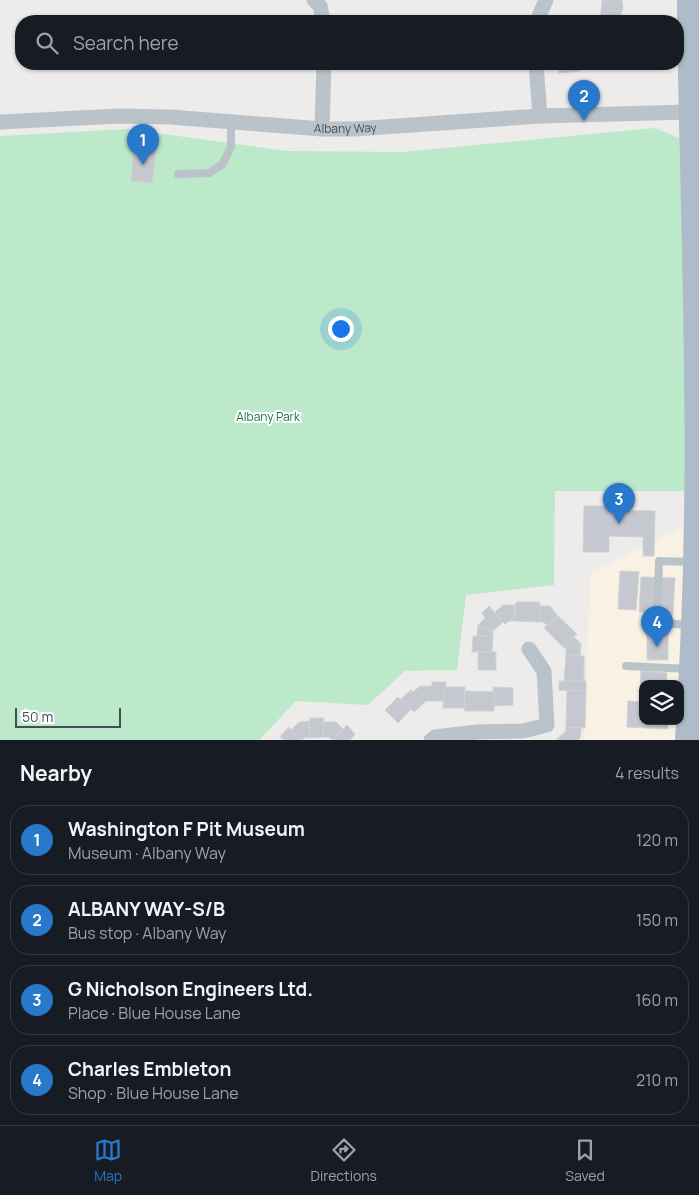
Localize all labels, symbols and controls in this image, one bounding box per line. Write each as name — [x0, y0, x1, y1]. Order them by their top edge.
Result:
search box — [15, 15, 684, 70]
icon: search — [33, 29, 61, 57]
text: Search here — [73, 30, 179, 56]
pin: 2 — [568, 80, 600, 121]
street label: Albany Way — [313, 118, 378, 137]
pin: 1 — [127, 124, 159, 165]
your location — [328, 316, 354, 342]
park label: Albany Park — [236, 408, 301, 425]
pin: 3 — [603, 483, 635, 524]
pin: 4 — [641, 606, 673, 647]
map controls — [639, 680, 684, 725]
button: layers — [639, 680, 684, 725]
scale bar — [15, 705, 121, 728]
text: 50 m — [22, 707, 53, 726]
text: Nearby — [20, 759, 92, 787]
text: 4 results — [615, 762, 679, 784]
text: Washington F Pit Museum — [68, 816, 305, 842]
text: 1 — [33, 829, 41, 851]
text: 120 m — [636, 829, 678, 851]
text: Museum · Albany Way — [68, 842, 226, 864]
text: ALBANY WAY-S/B — [68, 896, 225, 922]
text: 2 — [32, 909, 42, 931]
text: 150 m — [636, 909, 678, 931]
text: Bus stop · Albany Way — [68, 922, 227, 944]
text: G Nicholson Engineers Ltd. — [68, 976, 313, 1002]
text: 3 — [32, 989, 42, 1011]
text: 160 m — [635, 989, 678, 1011]
text: Place · Blue House Lane — [68, 1002, 241, 1024]
text: Charles Embleton — [68, 1056, 231, 1082]
text: 4 — [32, 1069, 42, 1091]
text: 210 m — [636, 1069, 678, 1091]
text: Shop · Blue House Lane — [68, 1082, 239, 1104]
tab: Map — [94, 1136, 122, 1185]
tab: Directions — [311, 1136, 377, 1185]
tab: Saved — [565, 1136, 605, 1185]

